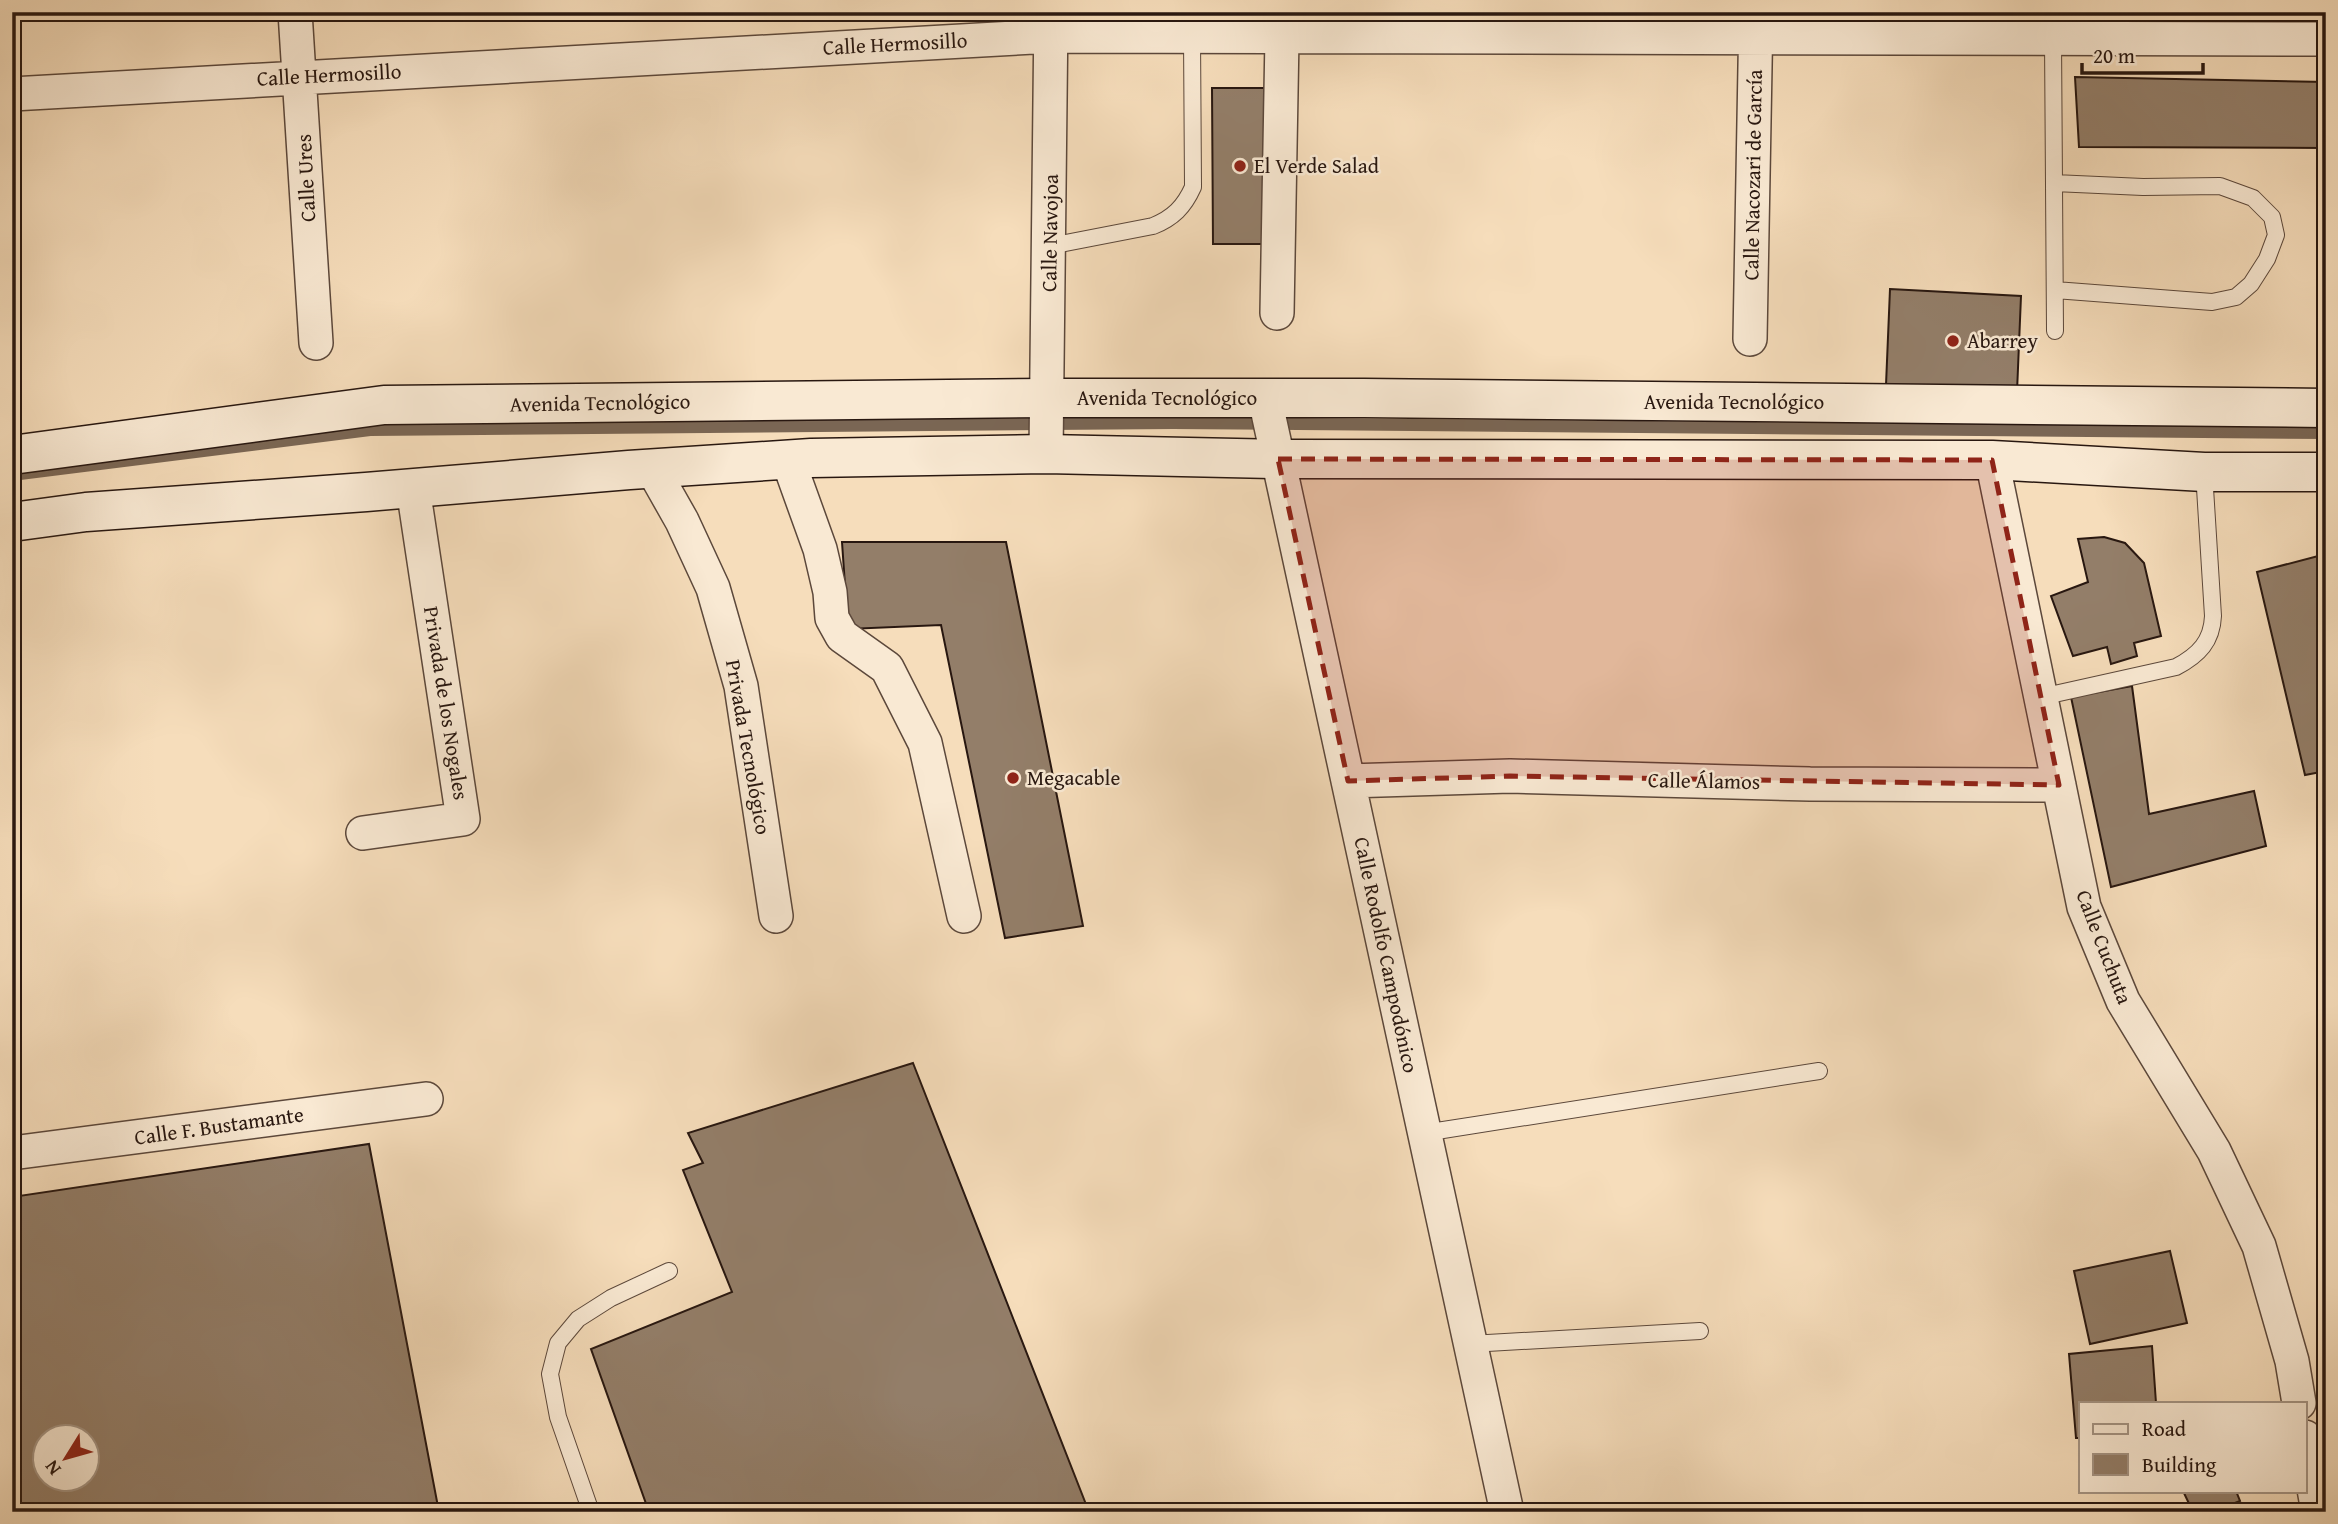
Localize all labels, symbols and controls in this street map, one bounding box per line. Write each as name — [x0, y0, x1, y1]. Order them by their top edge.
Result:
street label: Calle Hermosillo — [822, 24, 968, 63]
scale bar — [2082, 32, 2203, 76]
text: 20 m — [2093, 40, 2135, 71]
street label: Calle Hermosillo — [256, 55, 402, 94]
street label: Calle Nacozari de García — [1735, 69, 1770, 281]
street label: Calle Ures — [288, 133, 323, 223]
place label: El Verde Salad — [1254, 150, 1380, 181]
marker: El Verde Salad — [1232, 158, 1248, 174]
street label: Calle Navojoa — [1033, 174, 1066, 292]
place label: Abarrey — [1967, 325, 2038, 356]
marker: Abarrey — [1945, 333, 1961, 349]
street label: Avenida Tecnológico — [1077, 382, 1257, 413]
street label: Avenida Tecnológico — [509, 385, 691, 420]
street label: Avenida Tecnológico — [1644, 386, 1824, 417]
street label: Privada de los Nogales — [416, 604, 477, 802]
street label: Privada Tecnológico — [718, 657, 779, 837]
place label: Megacable — [1027, 762, 1120, 793]
street label: Calle Álamos — [1648, 764, 1760, 797]
marker: Megacable — [1005, 770, 1021, 786]
street label: Calle Rodolfo Campodónico — [1346, 834, 1427, 1076]
street label: Calle Cuchuta — [2069, 885, 2140, 1008]
street label: Calle F. Bustamante — [132, 1098, 306, 1153]
legend — [2079, 1402, 2306, 1492]
text: Road — [2142, 1413, 2187, 1444]
north arrow — [32, 1422, 102, 1492]
text: Building — [2142, 1449, 2217, 1480]
text: N — [37, 1454, 67, 1482]

